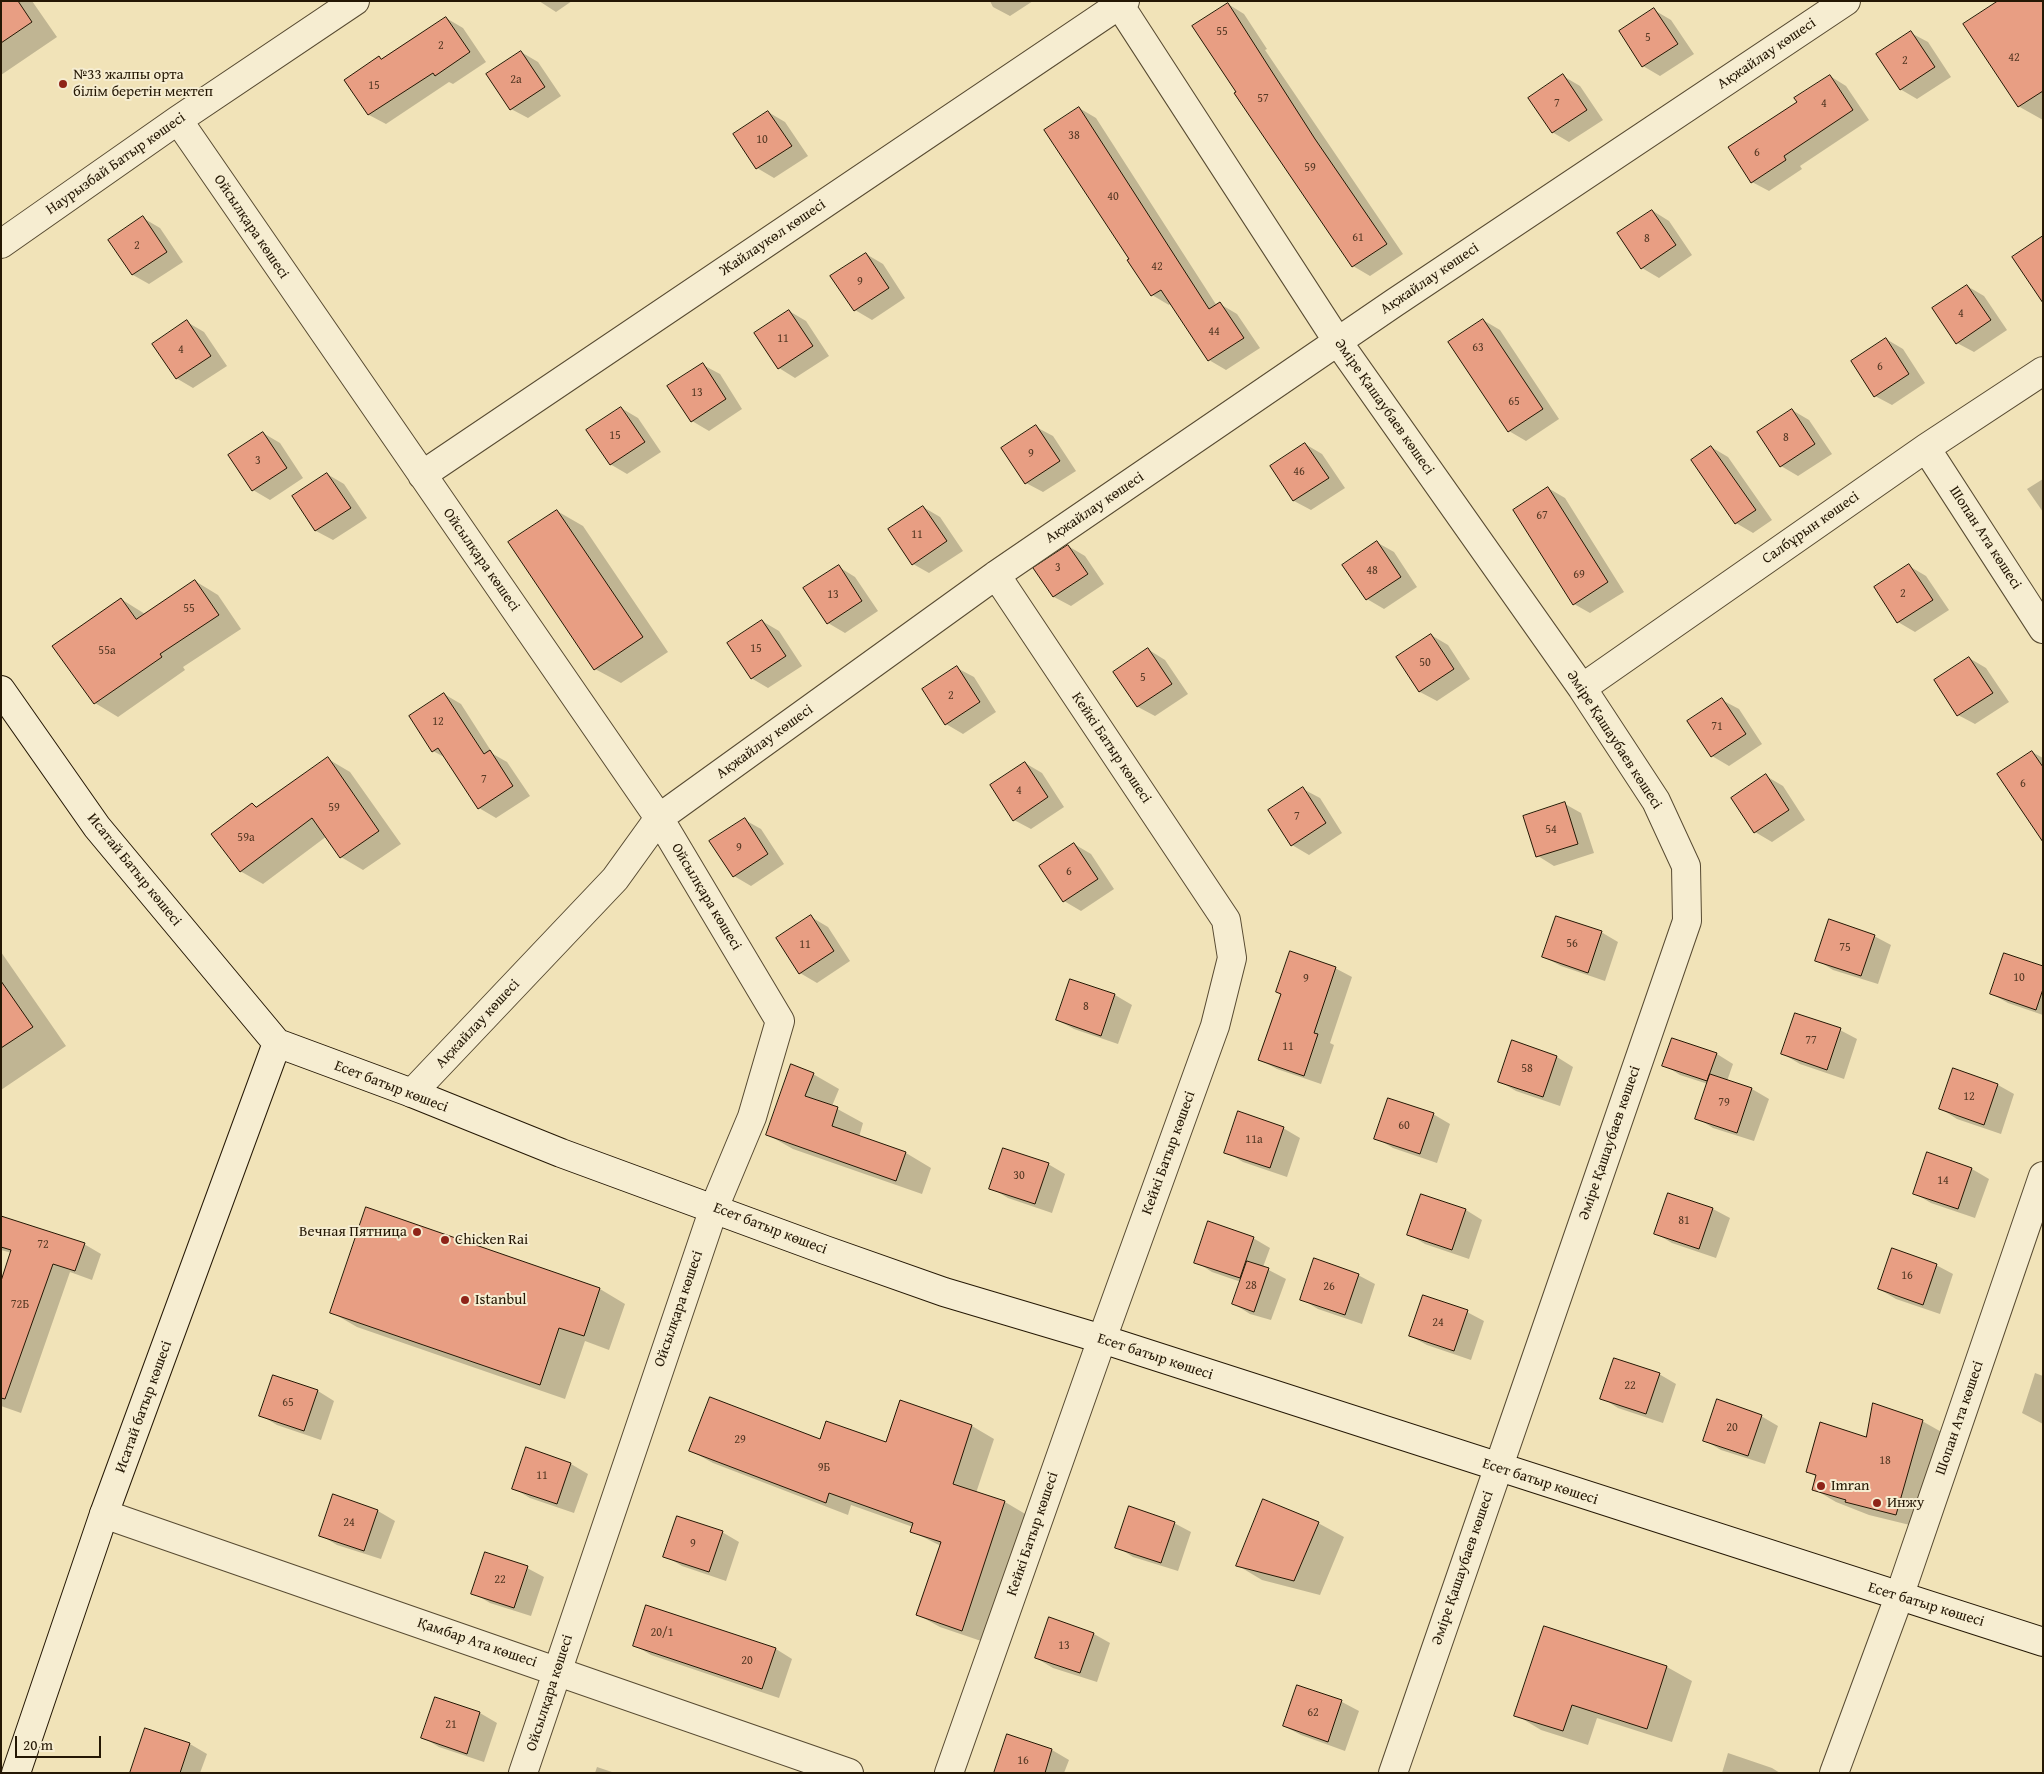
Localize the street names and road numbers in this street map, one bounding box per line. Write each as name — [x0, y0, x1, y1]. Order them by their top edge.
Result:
street label: Ақжайлау көшесі — [1714, 14, 1820, 94]
street label: Наурызбай Батыр көшесі — [43, 109, 189, 219]
street label: Ойсылқара көшесі — [209, 171, 293, 283]
street label: Жайлаукөл көшесі — [716, 196, 830, 280]
street label: Ақжайлау көшесі — [1377, 239, 1483, 319]
street label: Әміре Қашаубаев көшесі — [1330, 336, 1438, 478]
street label: Ақжайлау көшесі — [1042, 468, 1148, 548]
street label: Шопан Ата көшесі — [1945, 483, 2025, 593]
street label: Салбұрын көшесі — [1759, 488, 1863, 568]
street label: Ойсылқара көшесі — [439, 505, 523, 615]
street label: Әміре Қашаубаев көшесі — [1562, 667, 1666, 813]
street label: Кейкі Батыр көшесі — [1067, 689, 1155, 807]
street label: Ақжайлау көшесі — [713, 701, 817, 783]
street label: Исатай Батыр көшесі — [83, 810, 185, 930]
street label: Ойсылқара көшесі — [667, 840, 745, 954]
street label: Ақжайлау көшесі — [432, 976, 524, 1072]
street label: Есет батыр көшесі — [332, 1057, 450, 1117]
street label: Әміре Қашаубаев көшесі — [1575, 1064, 1645, 1222]
street label: Кейкі Батыр көшесі — [1138, 1089, 1200, 1217]
street label: Есет батыр көшесі — [711, 1199, 829, 1259]
street label: Ойсылқара көшесі — [651, 1248, 707, 1370]
street label: Есет батыр көшесі — [1095, 1330, 1215, 1384]
street label: Исатай батыр көшесі — [112, 1339, 176, 1475]
street label: Шопан Ата көшесі — [1932, 1359, 1988, 1477]
street label: Есет батыр көшесі — [1480, 1455, 1600, 1509]
street label: Кейкі Батыр көшесі — [1003, 1470, 1063, 1598]
street label: Әміре Қашаубаев көшесі — [1428, 1489, 1498, 1647]
street label: Есет батыр көшесі — [1866, 1579, 1986, 1631]
street label: Қамбар Ата көшесі — [415, 1614, 539, 1672]
street label: Ойсылқара көшесі — [523, 1632, 577, 1754]

